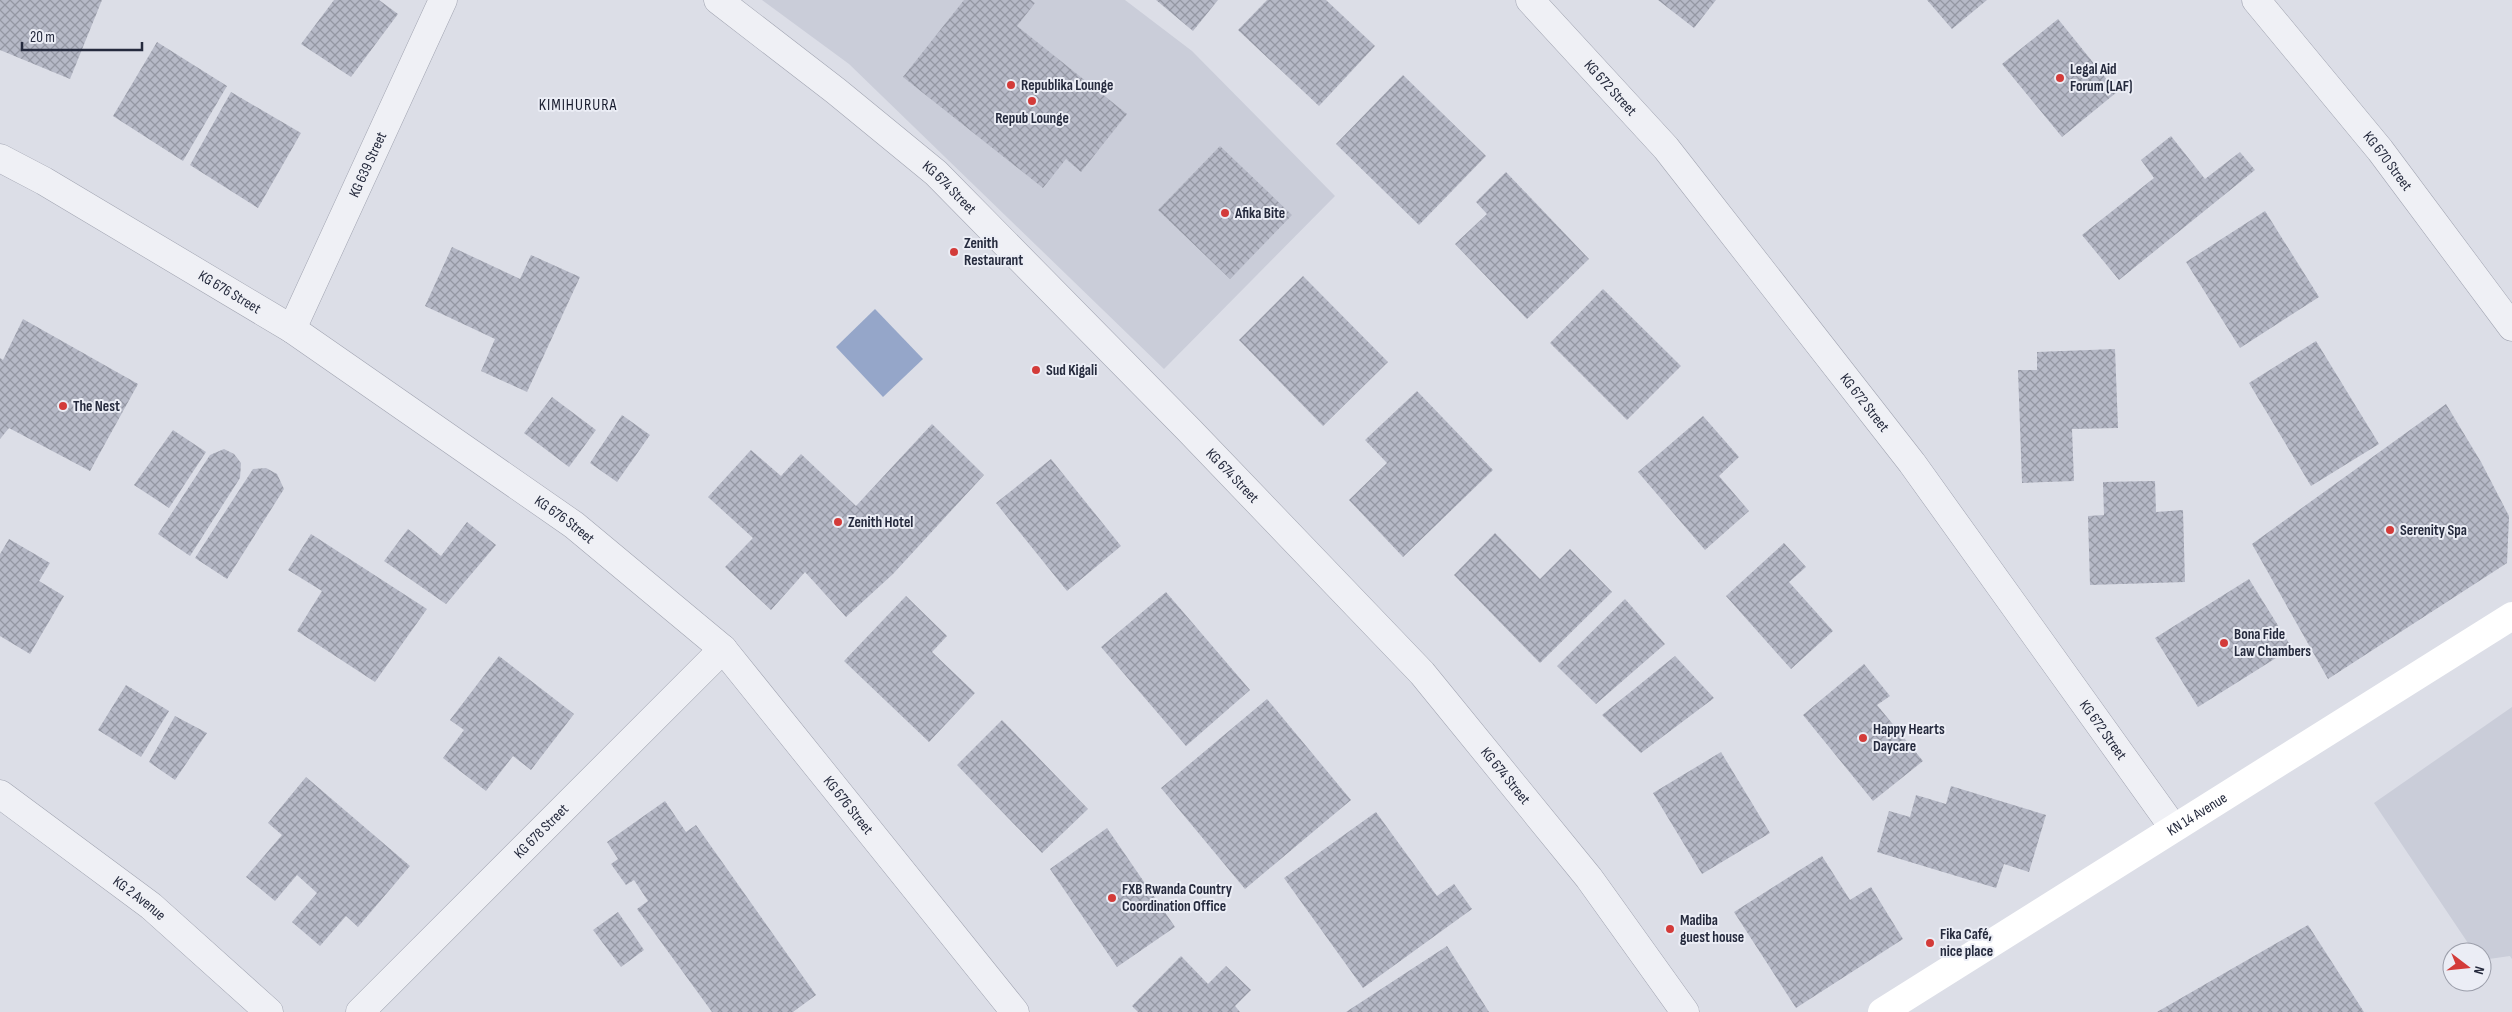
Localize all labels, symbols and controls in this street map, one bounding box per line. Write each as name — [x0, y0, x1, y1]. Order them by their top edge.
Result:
scale bar — [22, 20, 142, 52]
text: 20 m — [30, 28, 55, 47]
street label: KG 672 Street — [1580, 56, 1641, 120]
place label: Legal Aid Forum (LAF) — [2070, 60, 2133, 96]
marker: Legal Aid Forum (LAF) — [2054, 72, 2066, 84]
place label: Republika Lounge — [1021, 76, 1113, 95]
marker: Republika Lounge — [1005, 79, 1017, 91]
marker: Repub Lounge — [1026, 95, 1038, 107]
district label: KIMIHURURA — [539, 96, 617, 115]
place label: Repub Lounge — [995, 109, 1069, 128]
street label: KG 670 Street — [2359, 128, 2416, 195]
street label: KG 639 Street — [345, 129, 391, 201]
street label: KG 674 Street — [918, 157, 981, 219]
place label: Afika Bite — [1234, 204, 1285, 223]
marker: Afika Bite — [1219, 207, 1231, 219]
place label: Zenith Restaurant — [964, 234, 1023, 270]
marker: Zenith Restaurant — [948, 246, 960, 258]
street label: KG 676 Street — [195, 266, 265, 319]
place label: Sud Kigali — [1046, 361, 1097, 380]
marker: Sud Kigali — [1030, 364, 1042, 376]
street label: KG 672 Street — [1836, 370, 1894, 436]
place label: The Nest — [73, 397, 120, 416]
marker: The Nest — [57, 400, 69, 412]
street label: KG 674 Street — [1202, 444, 1263, 508]
street label: KG 676 Street — [531, 492, 599, 548]
place label: Zenith Hotel — [848, 513, 913, 532]
marker: Zenith Hotel — [832, 516, 844, 528]
place label: Serenity Spa — [2400, 521, 2467, 540]
marker: Serenity Spa — [2384, 524, 2396, 536]
place label: Bona Fide Law Chambers — [2234, 625, 2311, 661]
marker: Bona Fide Law Chambers — [2218, 637, 2230, 649]
street label: KG 672 Street — [2075, 696, 2131, 764]
place label: Happy Hearts Daycare — [1873, 720, 1945, 756]
marker: Happy Hearts Daycare — [1857, 732, 1869, 744]
street label: KG 674 Street — [1476, 743, 1535, 809]
street label: KG 676 Street — [819, 772, 878, 839]
street label: KN 14 Avenue — [2164, 788, 2231, 840]
street label: KG 678 Street — [510, 800, 573, 863]
street label: KG 2 Avenue — [109, 872, 170, 925]
place label: FXB Rwanda Country Coordination Office — [1122, 880, 1233, 916]
marker: FXB Rwanda Country Coordination Office — [1106, 892, 1118, 904]
place label: Madiba guest house — [1680, 911, 1744, 947]
marker: Madiba guest house — [1664, 923, 1676, 935]
place label: Fika Café, nice place — [1940, 925, 1993, 961]
marker: Fika Café, nice place — [1924, 937, 1936, 949]
north arrow — [2442, 942, 2492, 992]
text: N — [2470, 965, 2488, 976]

